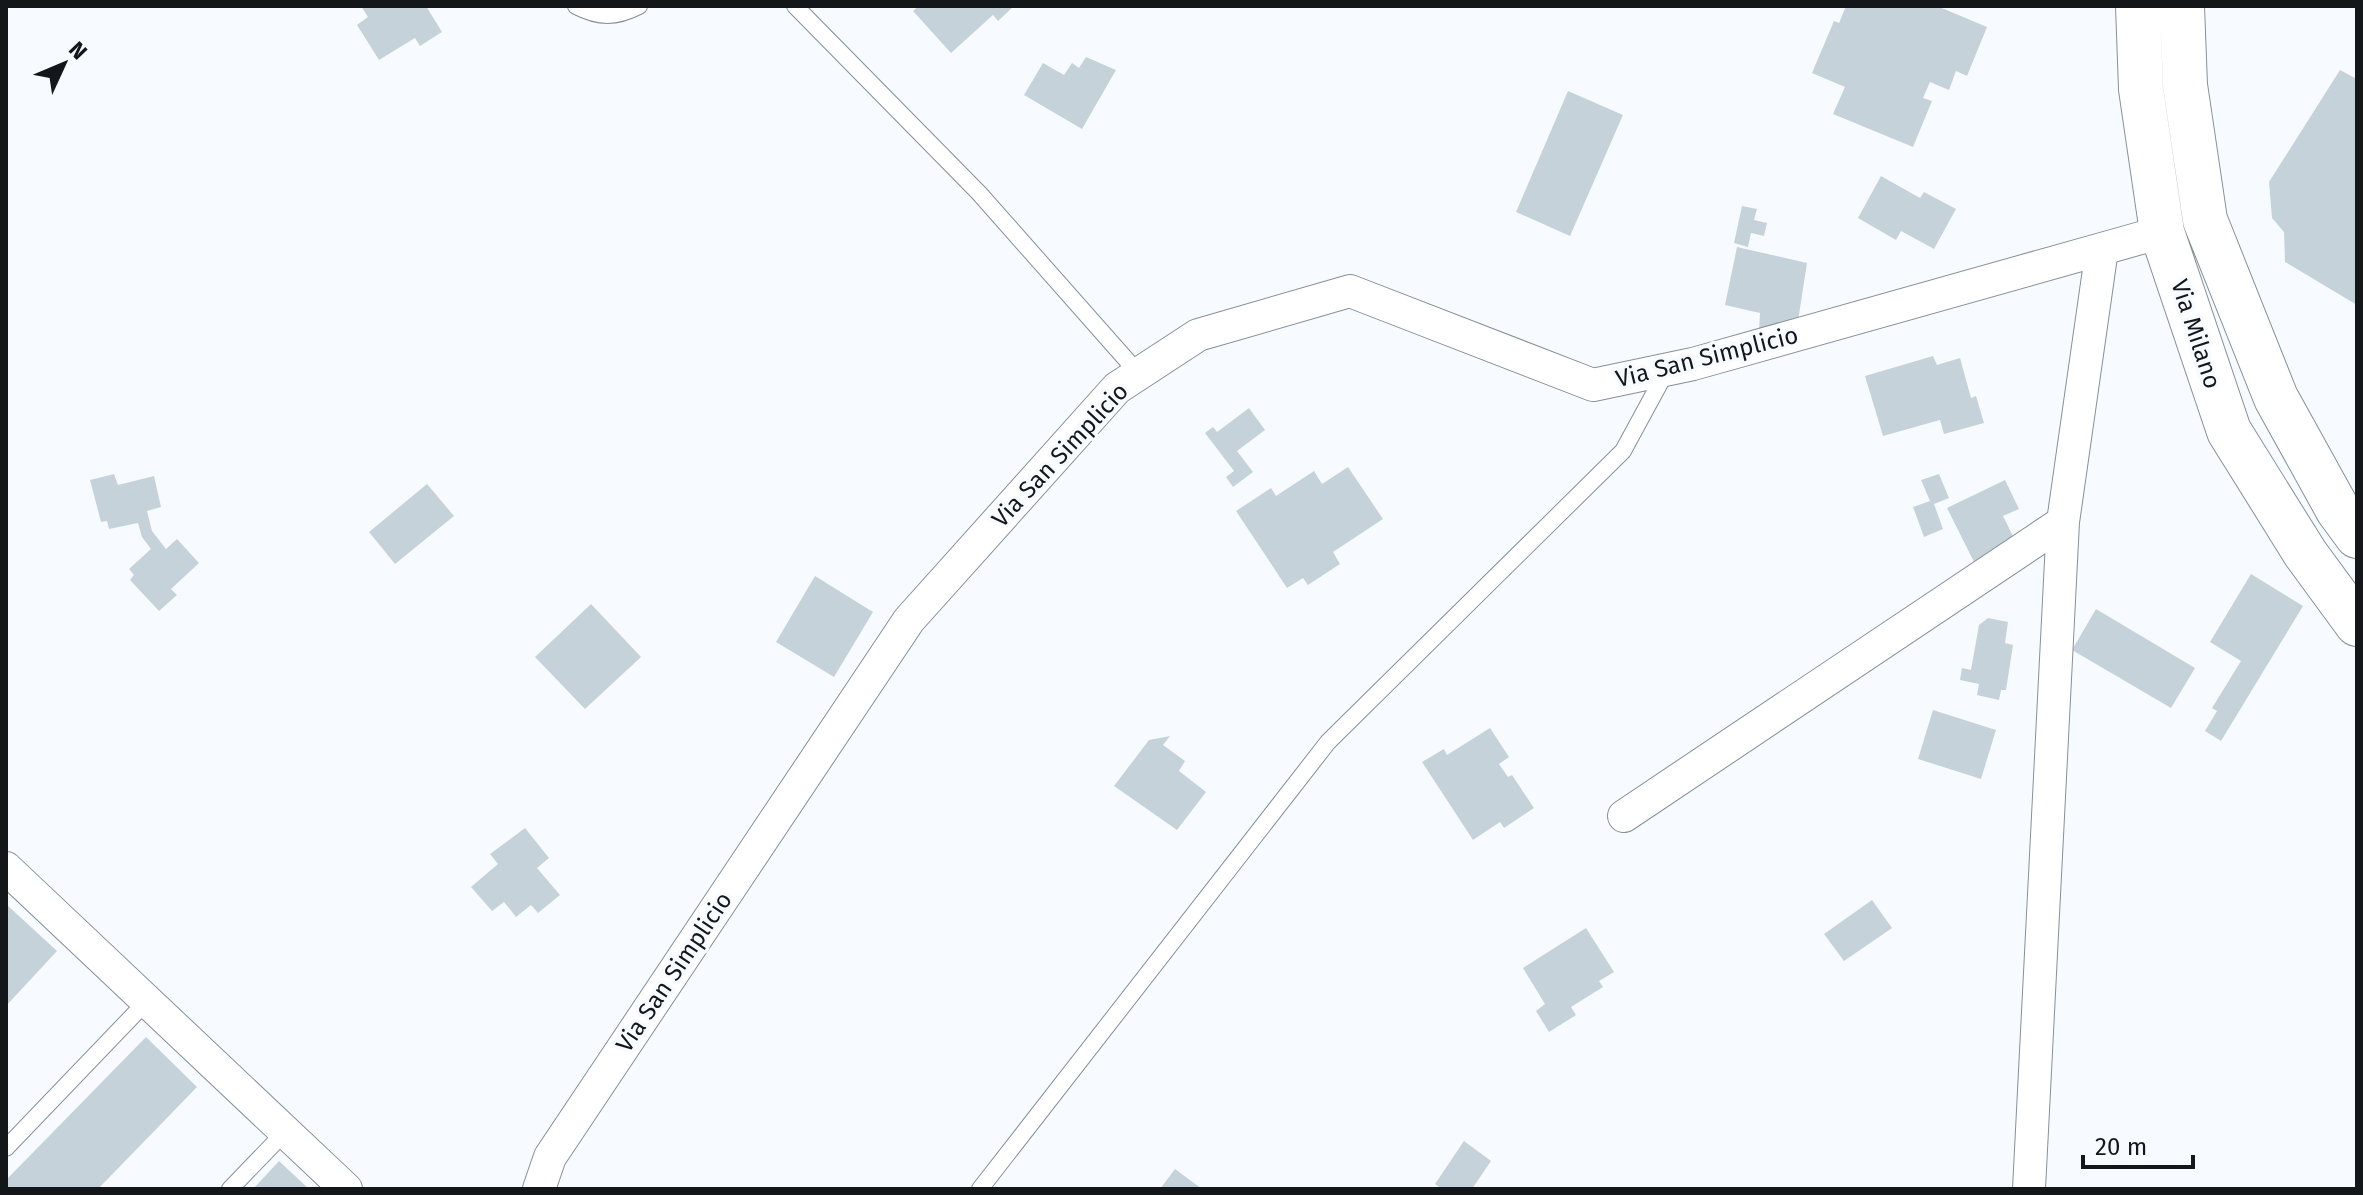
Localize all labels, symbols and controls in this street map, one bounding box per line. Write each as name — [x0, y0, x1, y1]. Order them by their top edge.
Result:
north arrow — [24, 24, 104, 104]
text: N — [63, 36, 93, 65]
street label: Via Milano — [2165, 276, 2227, 392]
street label: Via San Simplicio — [1613, 321, 1801, 393]
street label: Via San Simplicio — [986, 377, 1134, 533]
street label: Via San Simplicio — [610, 887, 738, 1057]
scale bar — [2083, 1119, 2193, 1169]
text: 20 m — [2095, 1133, 2147, 1161]

